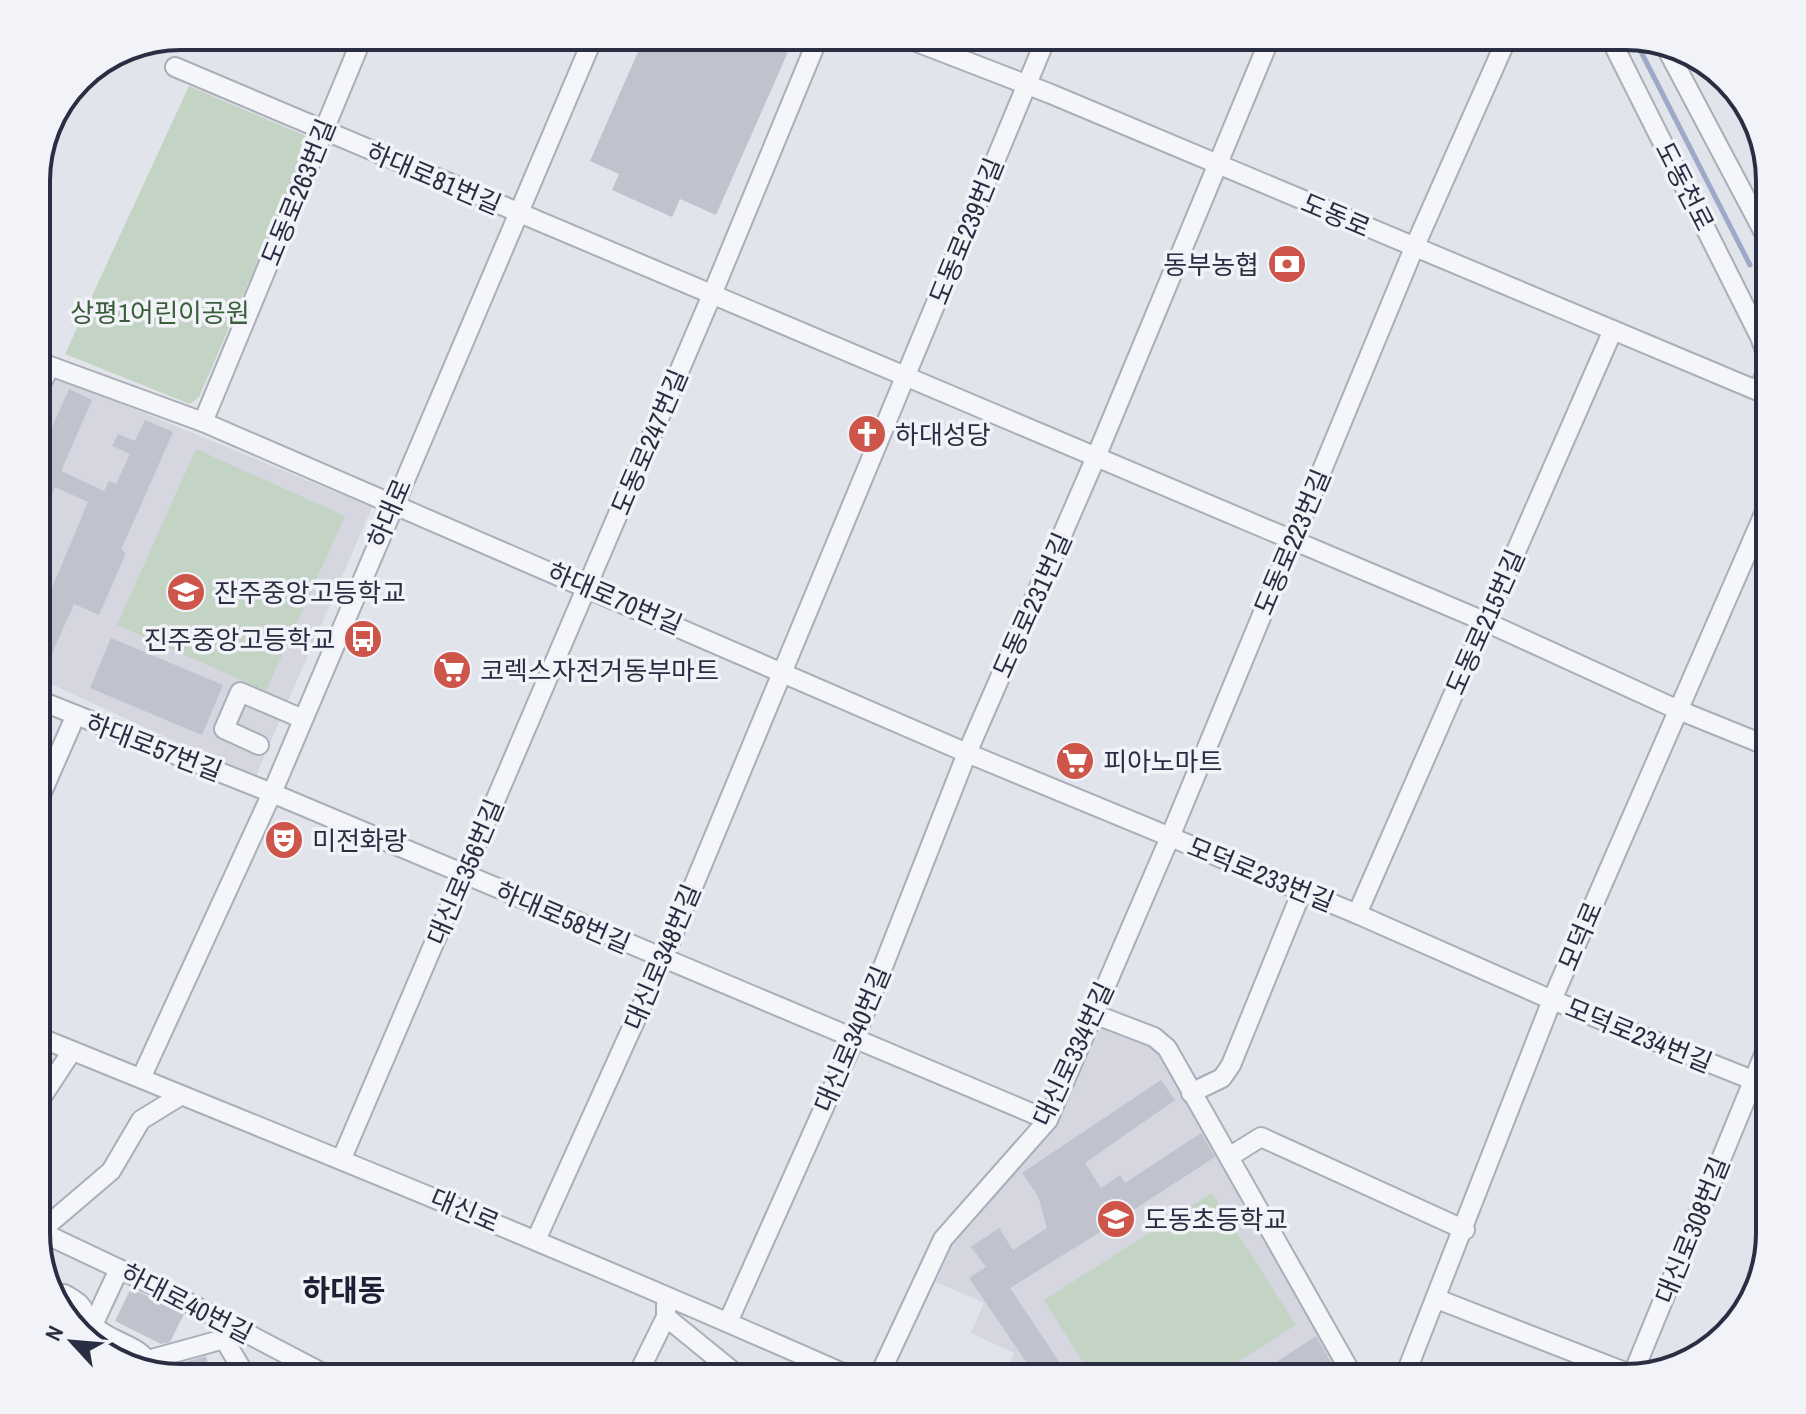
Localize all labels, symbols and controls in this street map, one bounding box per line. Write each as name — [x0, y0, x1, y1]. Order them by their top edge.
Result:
street label: 도동로263번길 — [253, 114, 343, 270]
street label: 하대로81번길 — [361, 134, 507, 222]
street label: 도동천로 — [1648, 135, 1722, 237]
street label: 도동로239번길 — [921, 153, 1011, 309]
street label: 도동로 — [1296, 185, 1376, 245]
bank icon: 동부농협 — [1266, 243, 1308, 285]
place label: 동부농협 — [1163, 247, 1259, 282]
park label: 상평1어린이공원 — [70, 295, 250, 330]
street label: 도동로247번길 — [603, 364, 695, 520]
church icon: 하대성당 — [846, 413, 888, 455]
place label: 하대성당 — [895, 417, 991, 452]
street label: 도동로223번길 — [1246, 464, 1338, 620]
street label: 하대로 — [359, 473, 419, 553]
street label: 도동로231번길 — [984, 527, 1080, 683]
street label: 도동로215번길 — [1437, 544, 1533, 700]
street label: 하대로70번길 — [542, 554, 688, 642]
school or university icon: 잔주중앙고등학교 — [165, 571, 207, 613]
place label: 잔주중앙고등학교 — [214, 575, 405, 610]
bus stop icon: 진주중앙고등학교 — [342, 618, 384, 660]
place label: 진주중앙고등학교 — [144, 622, 335, 657]
supermarket icon: 코렉스자전거동부마트 — [431, 649, 473, 691]
place label: 코렉스자전거동부마트 — [480, 653, 719, 688]
street label: 하대로57번길 — [81, 705, 227, 789]
supermarket icon: 피아노마트 — [1054, 740, 1096, 782]
place label: 피아노마트 — [1103, 744, 1223, 779]
street label: 대신로356번길 — [419, 794, 511, 950]
theatre icon: 미전화랑 — [263, 819, 305, 861]
place label: 미전화랑 — [312, 823, 408, 858]
street label: 모덕로233번길 — [1183, 829, 1339, 919]
street label: 하대로58번길 — [490, 873, 636, 961]
street label: 대신로348번길 — [616, 879, 708, 1035]
street label: 모덕로 — [1550, 896, 1610, 976]
street label: 대신로340번길 — [806, 961, 898, 1117]
street label: 대신로334번길 — [1024, 976, 1122, 1132]
street label: 모덕로234번길 — [1561, 990, 1717, 1080]
street label: 대신로308번길 — [1647, 1152, 1737, 1308]
street label: 대신로 — [425, 1180, 505, 1240]
school or university icon: 도동초등학교 — [1095, 1198, 1137, 1240]
place label: 도동초등학교 — [1144, 1202, 1288, 1237]
street label: 하대로40번길 — [115, 1255, 259, 1351]
district label: 하대동 — [303, 1270, 385, 1310]
north arrow — [32, 1302, 112, 1382]
text: N — [38, 1321, 70, 1346]

